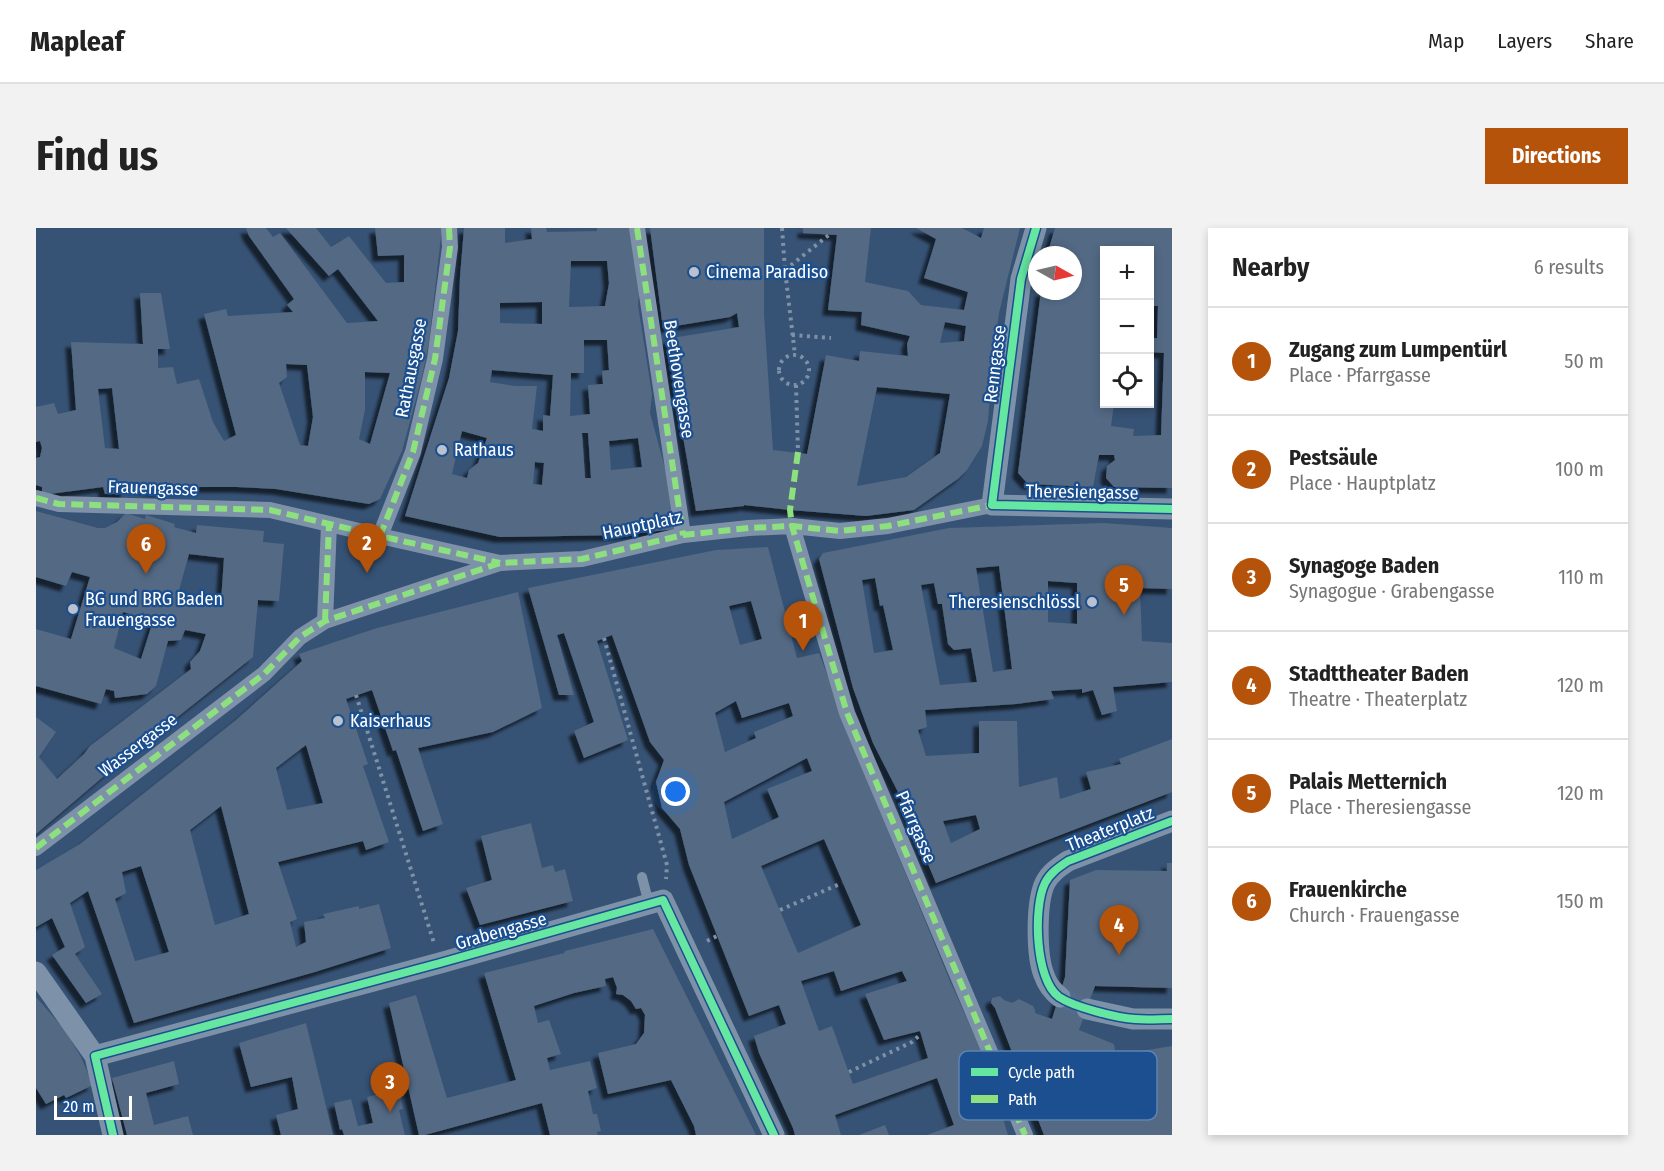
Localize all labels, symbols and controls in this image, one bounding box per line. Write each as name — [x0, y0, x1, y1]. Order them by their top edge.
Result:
text: Mapleaf — [30, 25, 124, 58]
text: Map — [1428, 28, 1464, 54]
text: Layers — [1497, 28, 1552, 54]
text: Share — [1585, 28, 1634, 54]
button: Directions — [1485, 128, 1628, 184]
text: Find us — [36, 131, 158, 181]
north arrow — [1028, 246, 1082, 300]
map controls — [1100, 246, 1154, 408]
button: + — [1100, 246, 1154, 300]
text: Nearby — [1232, 252, 1309, 283]
text: 6 results — [1534, 255, 1604, 279]
place label: Cinema Paradiso — [706, 261, 828, 283]
marker: Cinema Paradiso — [687, 265, 701, 279]
button: − — [1100, 300, 1154, 354]
street label: Rathausgasse — [391, 316, 431, 419]
street label: Beethovengasse — [659, 318, 699, 440]
street label: Renngasse — [979, 324, 1011, 404]
text: Zugang zum Lumpentürl — [1289, 336, 1507, 363]
text: 1 — [1247, 349, 1256, 373]
text: 50 m — [1564, 349, 1604, 373]
button: locate — [1100, 354, 1154, 408]
text: Place · Pfarrgasse — [1289, 363, 1431, 387]
place label: Rathaus — [454, 439, 514, 461]
marker: Rathaus — [435, 443, 449, 457]
text: Pestsäule — [1289, 444, 1378, 471]
text: 2 — [1247, 457, 1256, 481]
text: 100 m — [1555, 457, 1604, 481]
text: Place · Hauptplatz — [1289, 471, 1436, 495]
street label: Frauengasse — [107, 475, 199, 501]
street label: Theresiengasse — [1025, 480, 1139, 504]
street label: Hauptplatz — [600, 506, 684, 544]
pin: 6 — [126, 524, 166, 574]
pin: 2 — [348, 524, 386, 573]
text: Synagoge Baden — [1289, 552, 1439, 579]
text: 3 — [1247, 565, 1256, 589]
text: 110 m — [1558, 565, 1604, 589]
pin: 5 — [1104, 566, 1144, 615]
text: Synagogue · Grabengasse — [1289, 579, 1495, 603]
place label: BG und BRG Baden Frauengasse — [85, 588, 223, 631]
place label: Theresienschlössl — [949, 591, 1080, 613]
marker: Theresienschlössl — [1085, 595, 1099, 609]
marker: BG und BRG Baden Frauengasse — [66, 602, 80, 616]
pin: 1 — [784, 602, 822, 651]
text: Stadttheater Baden — [1289, 660, 1469, 687]
text: 4 — [1246, 673, 1257, 697]
text: 120 m — [1557, 673, 1604, 697]
text: Theatre · Theaterplatz — [1289, 687, 1467, 711]
street label: Wassergasse — [94, 708, 182, 782]
place label: Kaiserhaus — [350, 710, 431, 732]
marker: Kaiserhaus — [331, 714, 345, 728]
text: Palais Metternich — [1289, 768, 1447, 795]
your location — [661, 777, 690, 806]
text: 5 — [1247, 781, 1256, 805]
text: 120 m — [1557, 781, 1604, 805]
street label: Pfarrgasse — [891, 787, 941, 867]
text: Place · Theresiengasse — [1289, 795, 1471, 819]
street label: Theaterplatz — [1063, 802, 1157, 856]
text: Frauenkirche — [1289, 876, 1407, 903]
text: 6 — [1246, 889, 1257, 913]
text: 150 m — [1557, 889, 1604, 913]
text: Church · Frauengasse — [1289, 903, 1460, 927]
pin: 4 — [1100, 906, 1138, 955]
street label: Grabengasse — [453, 907, 549, 954]
legend — [959, 1051, 1157, 1120]
pin: 3 — [370, 1062, 410, 1112]
text: Cycle path — [1008, 1063, 1075, 1082]
text: Path — [1008, 1090, 1037, 1109]
scale bar — [54, 1093, 132, 1120]
text: 20 m — [63, 1097, 94, 1116]

